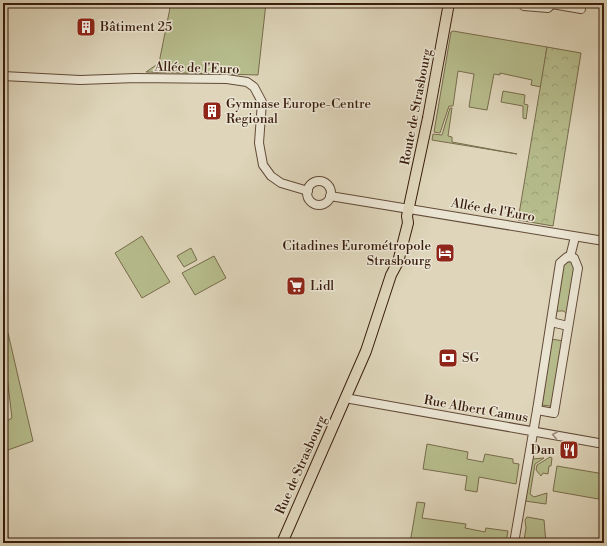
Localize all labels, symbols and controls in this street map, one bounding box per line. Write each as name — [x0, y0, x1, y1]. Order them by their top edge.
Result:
building icon: Bâtiment 25 — [75, 16, 97, 38]
place label: Bâtiment 25 — [99, 19, 172, 35]
street label: Route de Strasbourg — [397, 47, 435, 167]
street label: Allée de l'Euro — [153, 58, 240, 77]
place label: Gymnase Europe-Centre Regional — [226, 96, 372, 127]
building icon: Gymnase Europe-Centre Regional — [201, 100, 223, 122]
street label: Allée de l'Euro — [449, 195, 536, 225]
place label: Citadines Eurométropole Strasbourg — [282, 238, 431, 269]
hotel icon: Citadines Eurométropole Strasbourg — [434, 242, 456, 264]
supermarket icon: Lidl — [285, 275, 307, 297]
place label: Lidl — [310, 278, 334, 294]
bank icon: SG — [437, 347, 459, 369]
place label: SG — [462, 350, 479, 366]
street label: Rue Albert Camus — [423, 392, 530, 426]
street label: Rue de Strasbourg — [272, 413, 330, 517]
one-way arrow — [552, 432, 558, 440]
restaurant icon: Dan — [558, 439, 580, 461]
place label: Dan — [531, 442, 555, 458]

